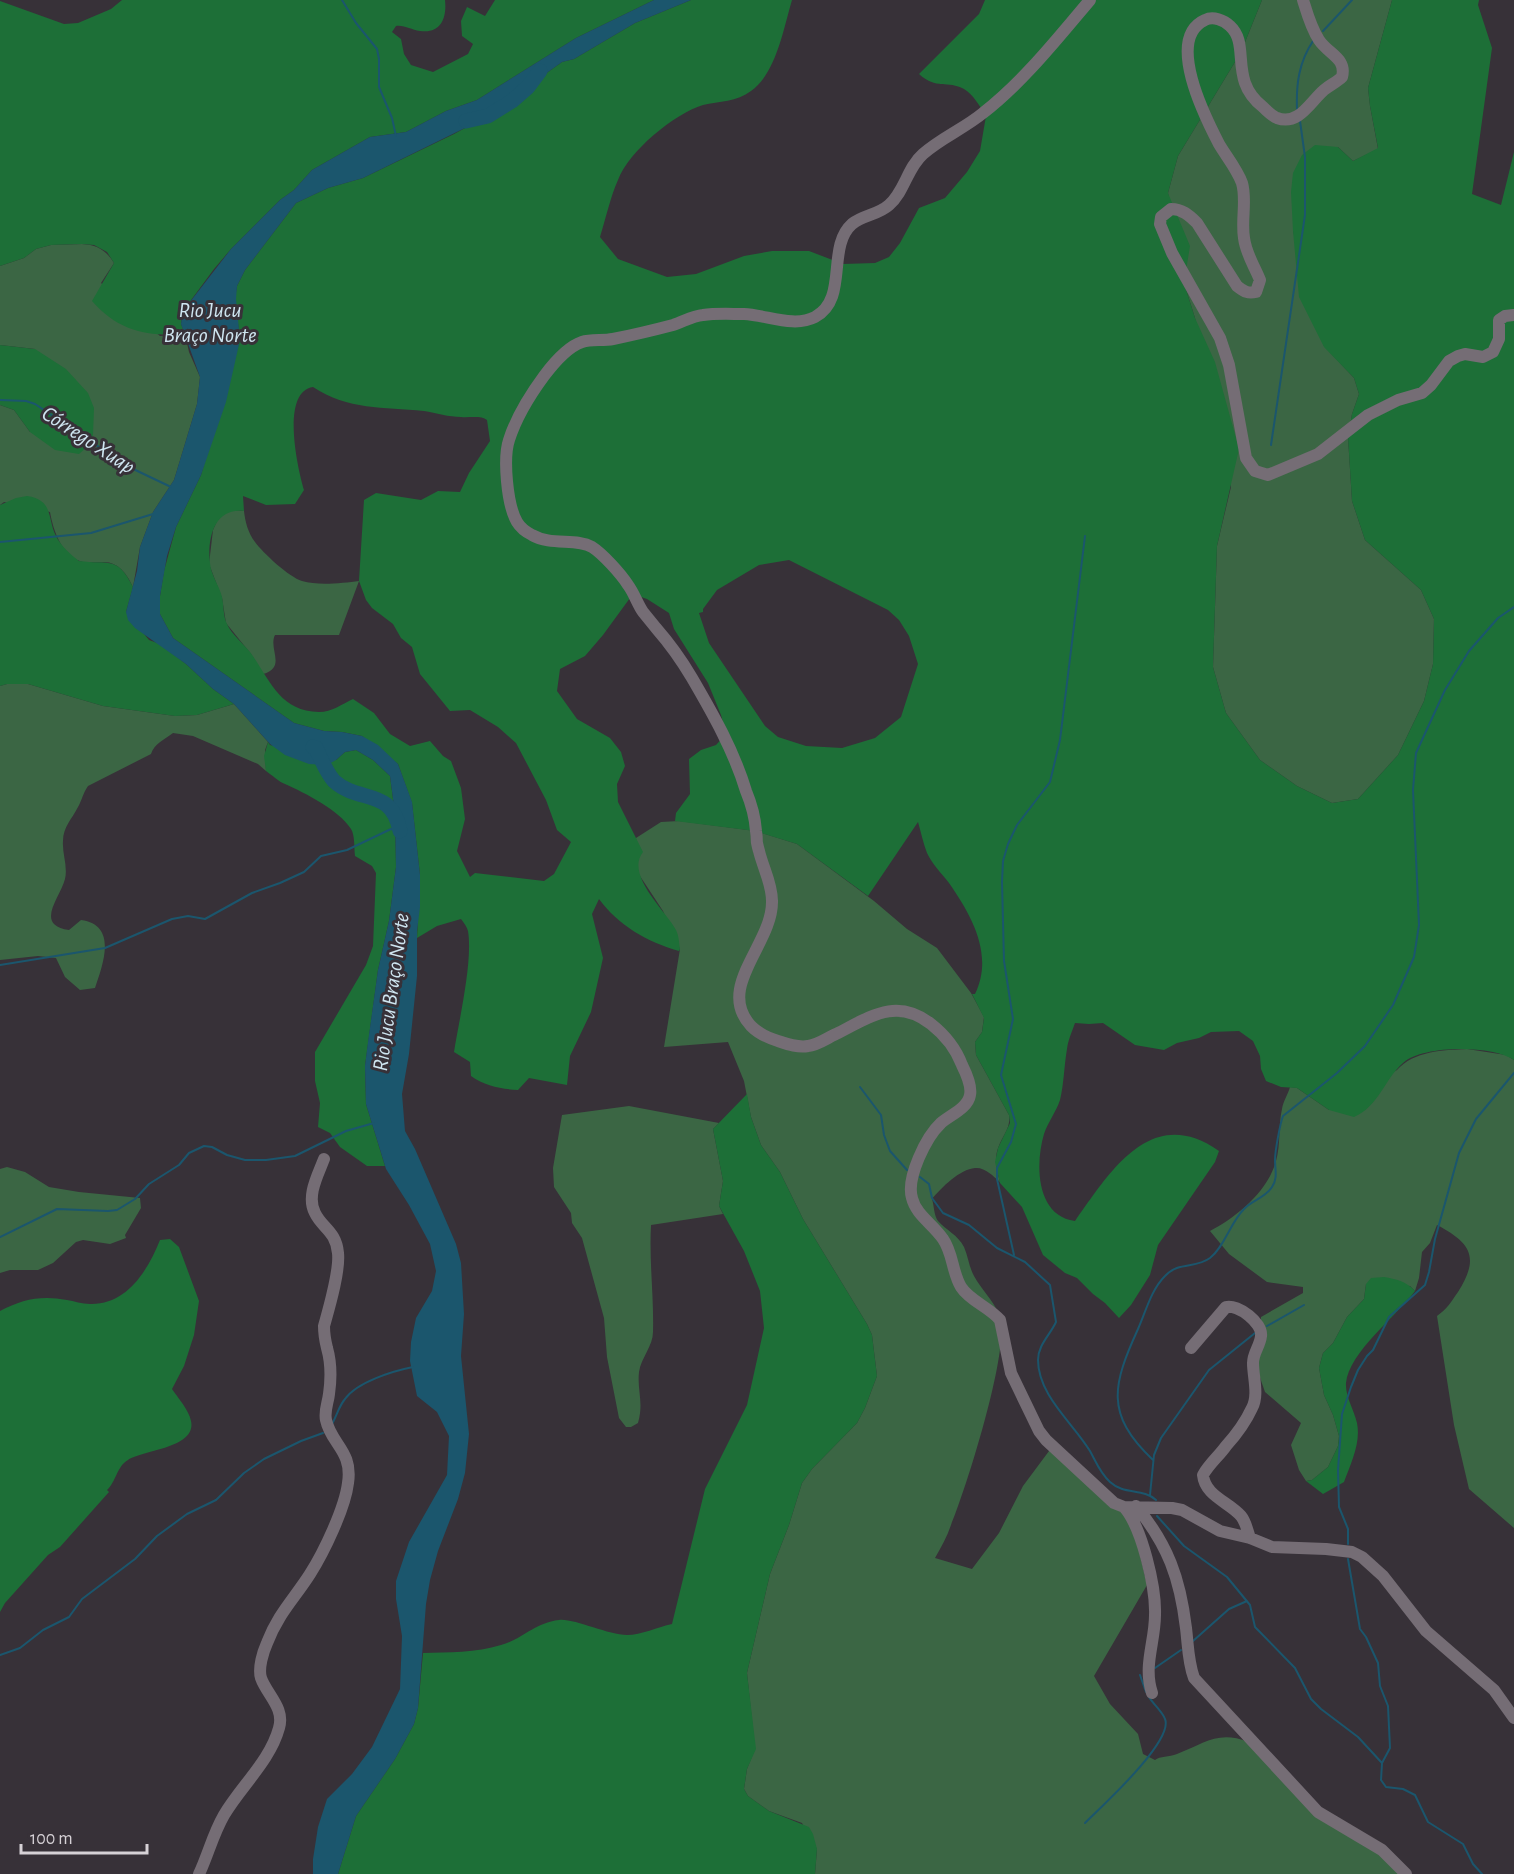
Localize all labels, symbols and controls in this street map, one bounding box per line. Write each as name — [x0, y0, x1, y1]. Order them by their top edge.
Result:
water label: Rio Jucu Braço Norte — [164, 299, 256, 346]
water label: Córrego Xuap — [38, 402, 139, 479]
water label: Rio Jucu Braço Norte — [369, 912, 413, 1073]
scale bar — [21, 1817, 147, 1855]
text: 100 m — [30, 1830, 73, 1848]

